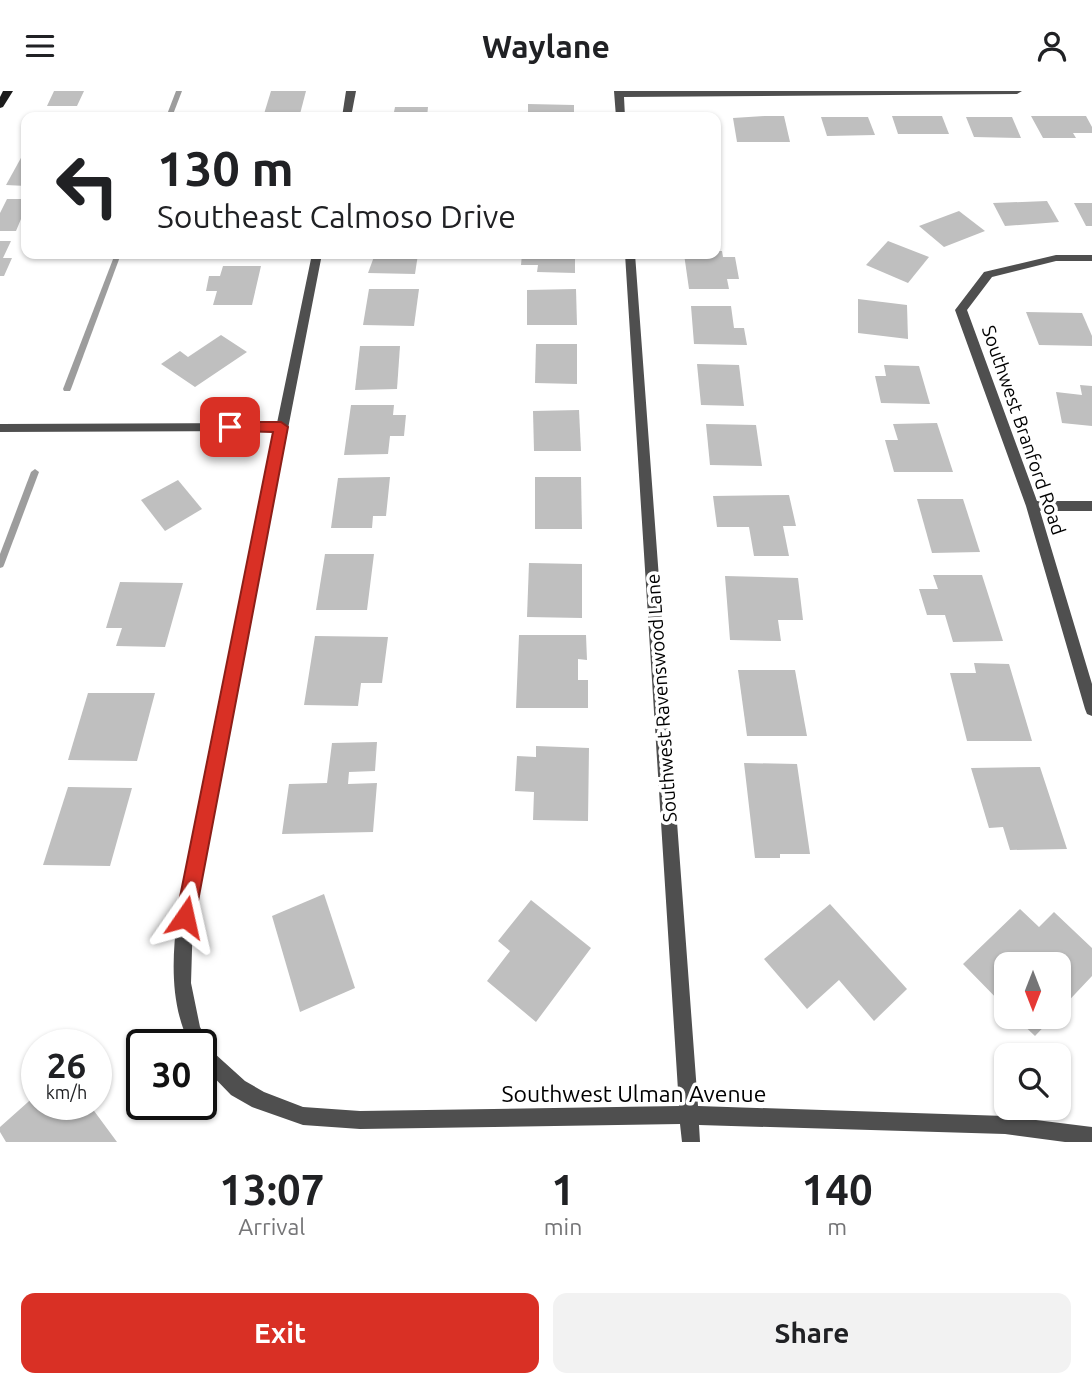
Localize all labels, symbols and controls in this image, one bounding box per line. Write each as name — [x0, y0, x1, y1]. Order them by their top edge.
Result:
icon: menu — [21, 27, 59, 65]
icon: person — [1033, 27, 1071, 65]
text: Waylane — [482, 28, 610, 64]
icon: left — [42, 140, 133, 231]
text: 130 m — [157, 140, 294, 195]
text: Southeast Calmoso Drive — [157, 198, 516, 234]
street label: Southwest Branford Road — [978, 322, 1070, 538]
pin — [200, 397, 260, 457]
icon: arrive — [211, 408, 249, 446]
street label: Southwest Ravenswood Lane — [641, 573, 681, 823]
position arrow — [148, 880, 222, 954]
north arrow — [994, 952, 1071, 1029]
map controls — [994, 952, 1071, 1120]
speed limit sign: 30 — [126, 1029, 217, 1120]
button: search — [994, 1043, 1071, 1120]
text: 26 — [47, 1045, 86, 1085]
street label: Southwest Ulman Avenue — [502, 1081, 766, 1106]
text: km/h — [46, 1082, 87, 1102]
text: 13:07 — [219, 1166, 324, 1213]
text: 1 — [551, 1166, 575, 1213]
text: 140 — [802, 1166, 873, 1213]
text: Arrival — [238, 1214, 305, 1239]
text: min — [544, 1214, 582, 1239]
text: m — [827, 1214, 847, 1239]
button: Exit — [21, 1293, 539, 1373]
button: Share — [553, 1293, 1071, 1373]

